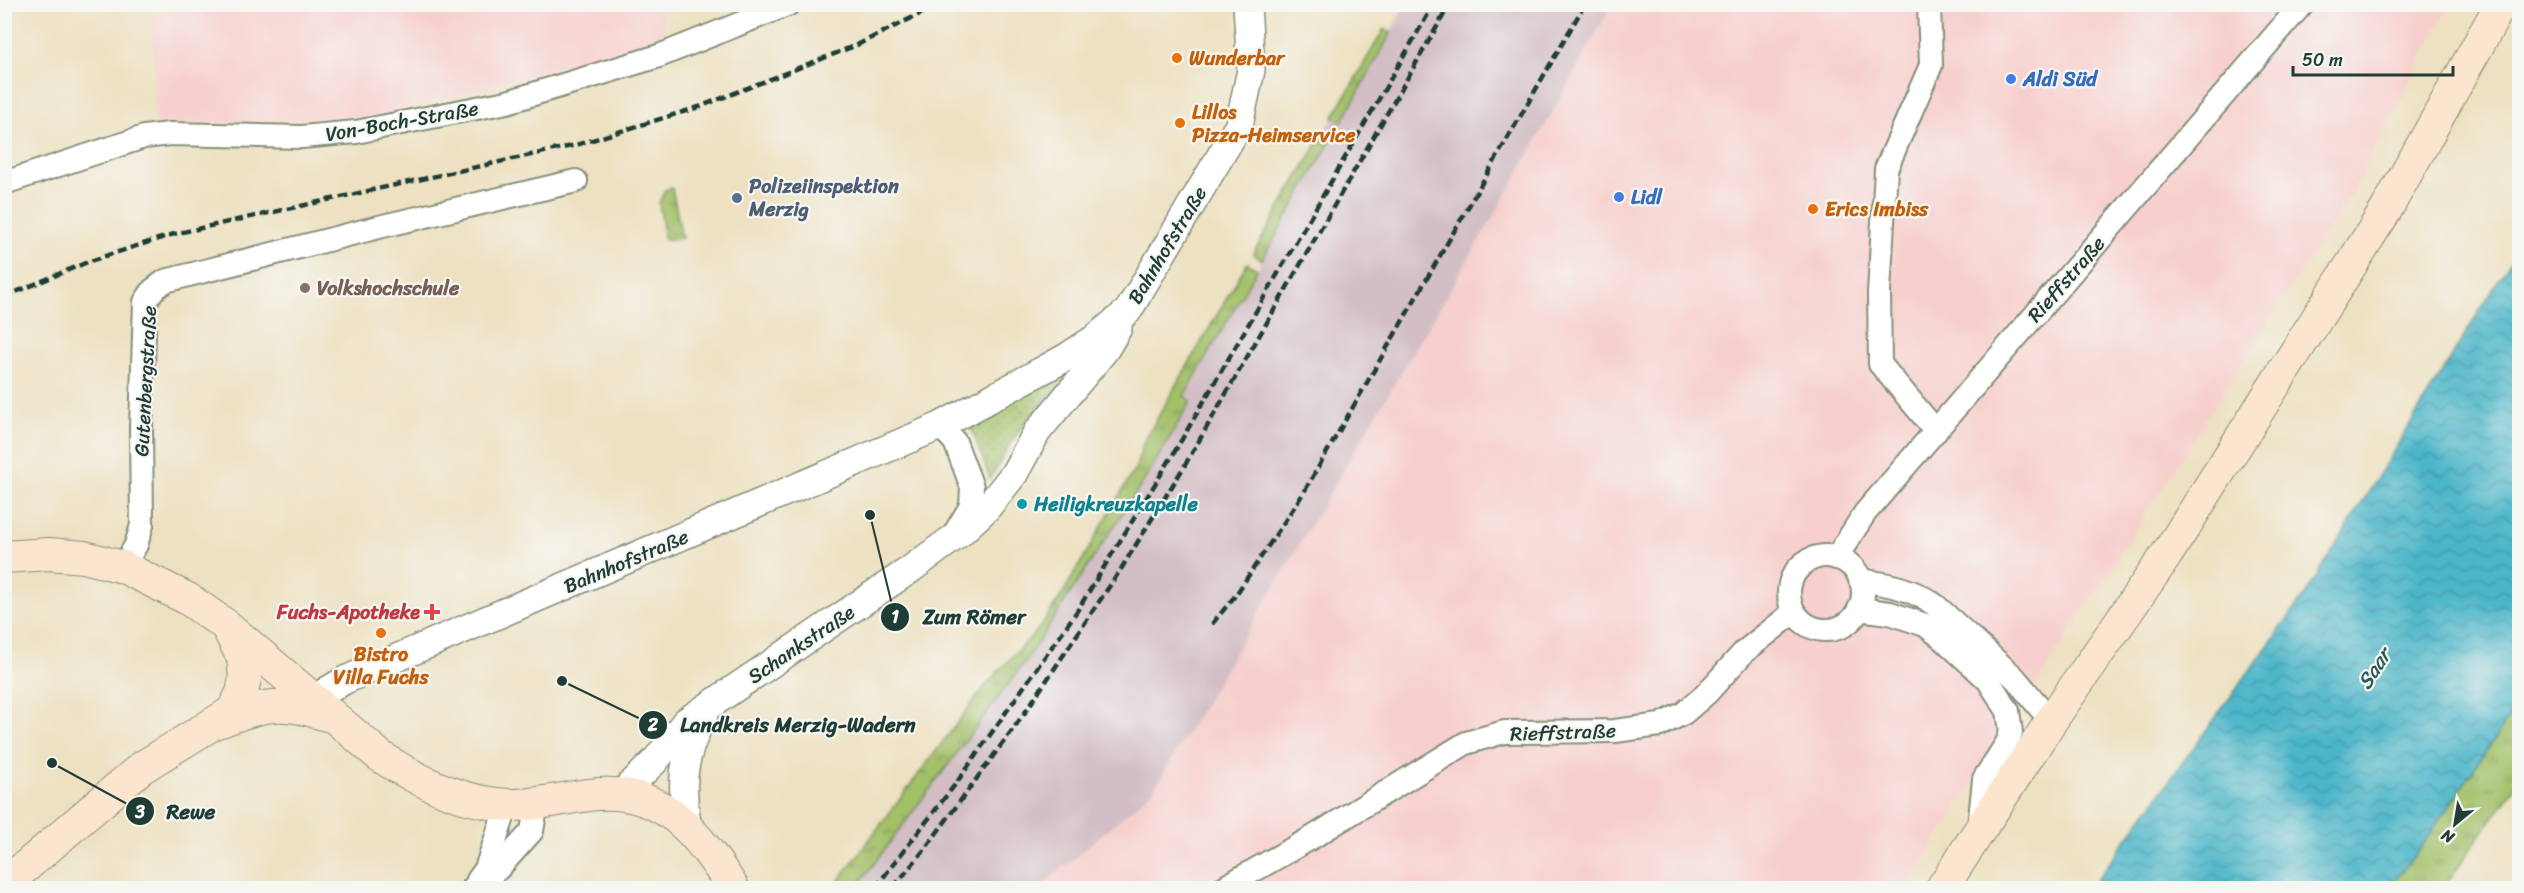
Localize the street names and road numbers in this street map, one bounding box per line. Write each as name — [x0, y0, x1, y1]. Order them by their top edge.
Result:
street label: Von-Boch-Straße — [323, 91, 481, 152]
street label: Bahnhofstraße — [1118, 179, 1217, 311]
street label: Rieffstraße — [2018, 228, 2114, 331]
street label: Gutenbergstraße — [124, 305, 167, 457]
street label: Bahnhofstraße — [558, 519, 694, 604]
street label: Schankstraße — [740, 595, 863, 693]
street label: Rieffstraße — [1509, 713, 1617, 752]

